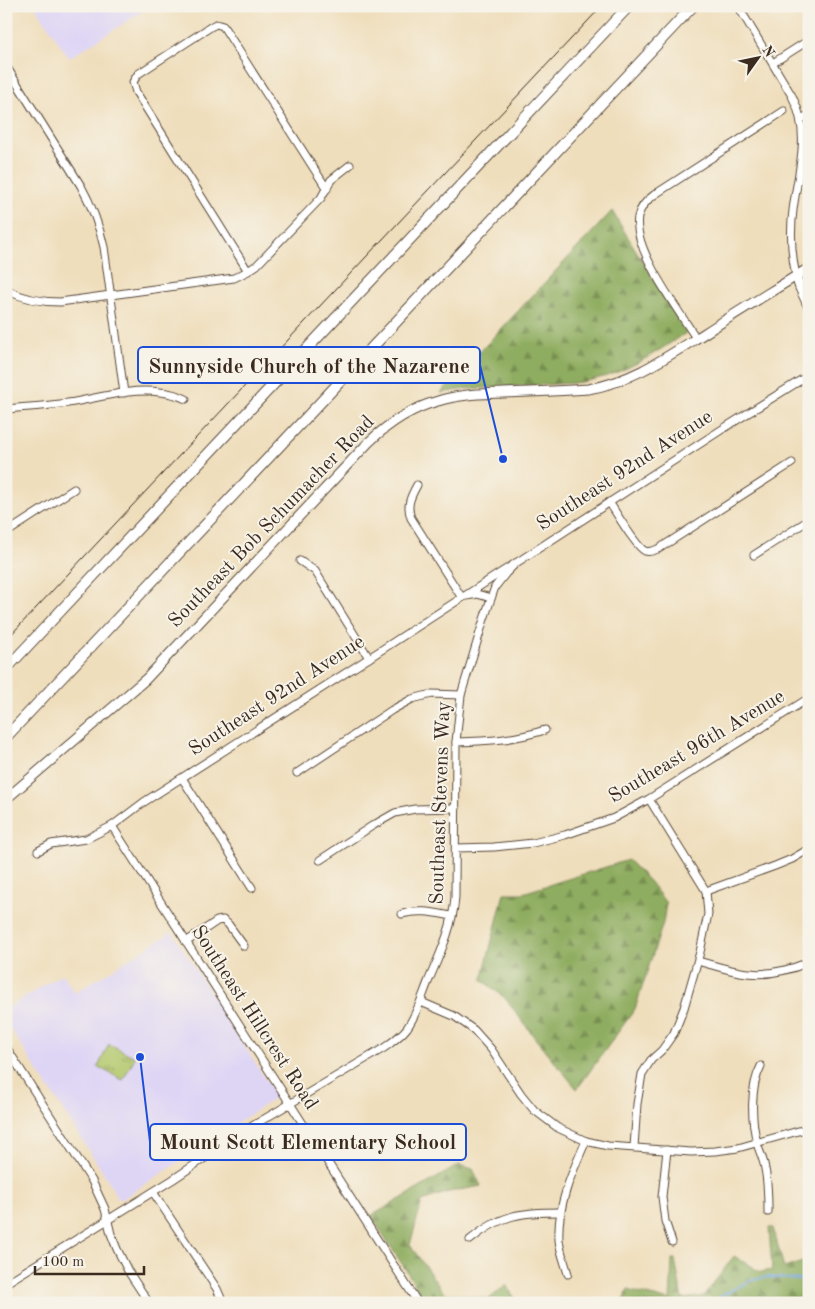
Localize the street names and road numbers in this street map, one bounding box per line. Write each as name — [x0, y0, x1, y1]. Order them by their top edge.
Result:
street label: Southeast 92nd Avenue — [534, 407, 716, 535]
street label: Southeast Bob Schumacher Road — [165, 412, 379, 632]
street label: Southeast 92nd Avenue — [186, 632, 368, 760]
street label: Southeast 96th Avenue — [606, 687, 788, 807]
street label: Southeast Stevens Way — [427, 700, 455, 905]
street label: Southeast Hillcrest Road — [187, 922, 321, 1114]

